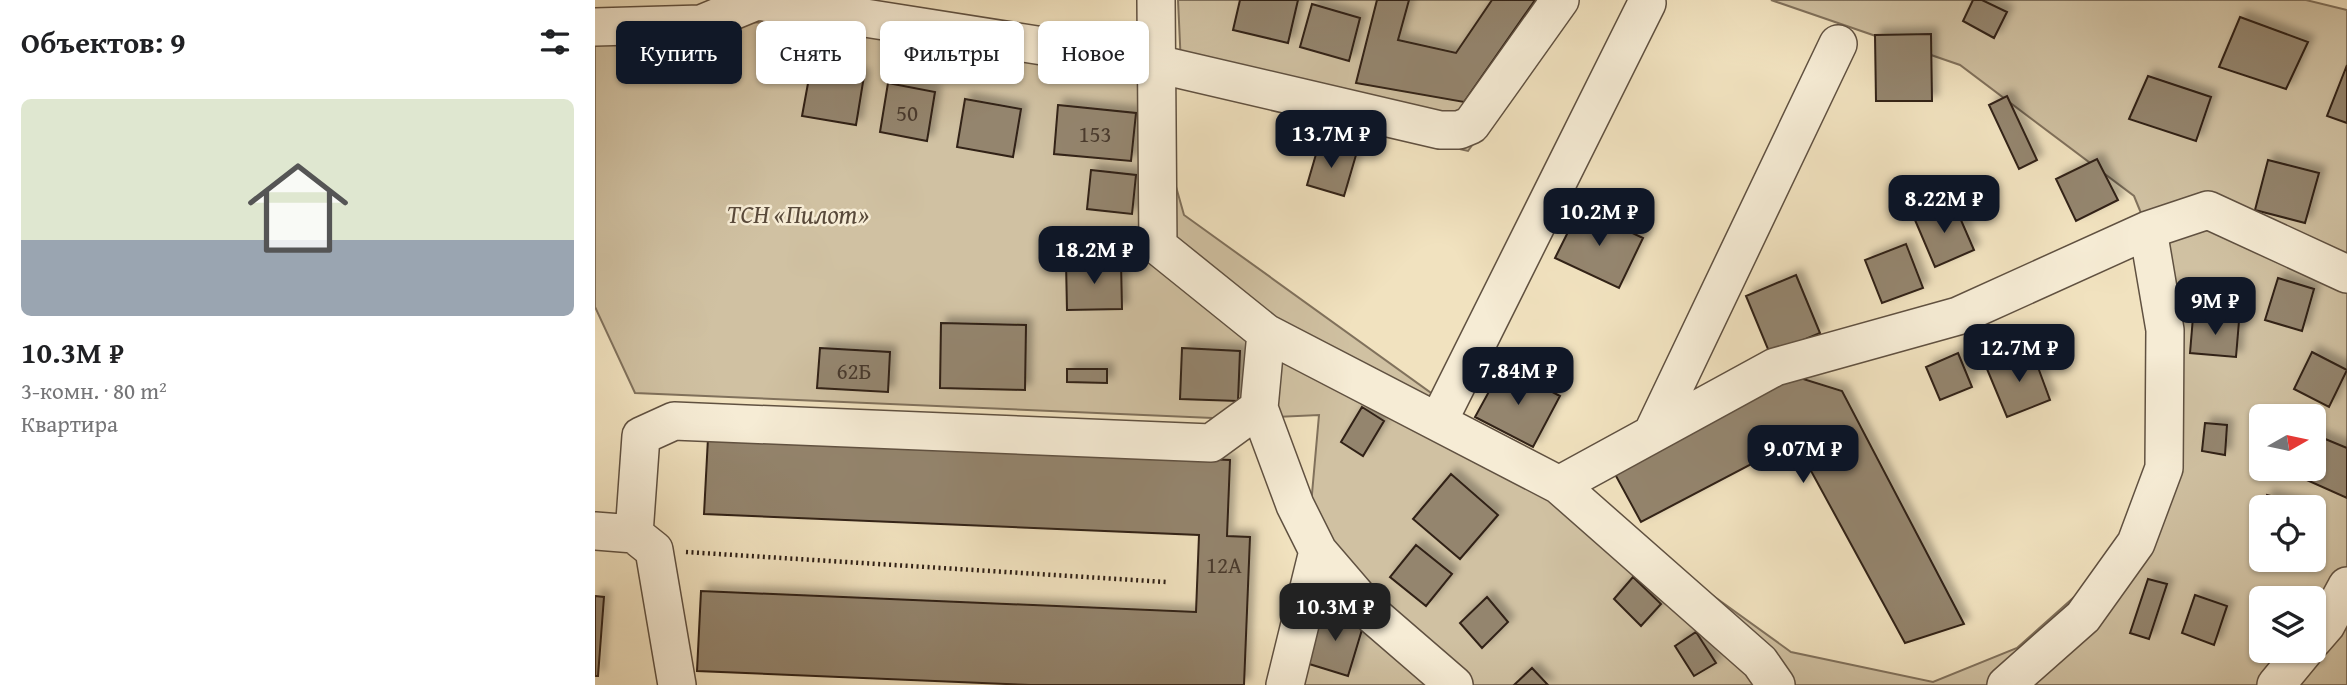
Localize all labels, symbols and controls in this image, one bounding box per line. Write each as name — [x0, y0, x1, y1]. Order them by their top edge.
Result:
text: Объектов: 9 — [21, 20, 185, 64]
chip: Купить — [616, 21, 742, 84]
chip: Снять — [756, 21, 866, 84]
chip: Фильтры — [880, 21, 1024, 84]
chip: Новое — [1038, 21, 1149, 84]
icon: filters — [536, 23, 574, 61]
house number: 50 — [896, 96, 918, 129]
pin: 13.7M ₽ — [1266, 110, 1396, 170]
text: 13.7M ₽ — [1291, 116, 1371, 149]
house number: 153 — [1078, 117, 1112, 150]
icon: home — [235, 145, 361, 271]
pin: 8.22M ₽ — [1879, 176, 2009, 235]
text: 8.22M ₽ — [1904, 181, 1984, 214]
pin: 10.2M ₽ — [1534, 188, 1664, 248]
park label: ТСН «Пилот» — [727, 194, 869, 233]
text: 10.2M ₽ — [1559, 194, 1639, 227]
pin: 18.2M ₽ — [1029, 226, 1159, 286]
text: 18.2M ₽ — [1054, 232, 1134, 265]
pin: 9M ₽ — [2174, 278, 2256, 337]
text: 9M ₽ — [2191, 283, 2239, 316]
pin: 12.7M ₽ — [1954, 324, 2084, 384]
text: 10.3M ₽ — [21, 330, 124, 374]
text: 12.7M ₽ — [1979, 330, 2059, 363]
pin: 7.84M ₽ — [1453, 348, 1583, 407]
text: 7.84M ₽ — [1478, 353, 1558, 386]
house number: 62Б — [836, 354, 872, 387]
text: 3-комн. · 80 m² — [21, 374, 167, 407]
north arrow — [2249, 404, 2326, 481]
map controls — [2249, 404, 2326, 663]
text: Квартира — [21, 407, 118, 440]
pin: 9.07M ₽ — [1738, 426, 1868, 485]
text: 9.07M ₽ — [1763, 431, 1843, 464]
button: locate — [2249, 495, 2326, 572]
house number: 12А — [1206, 548, 1242, 581]
pin: 10.3M ₽ — [1270, 584, 1400, 643]
button: layers — [2249, 586, 2326, 663]
text: 10.3M ₽ — [1295, 589, 1375, 622]

